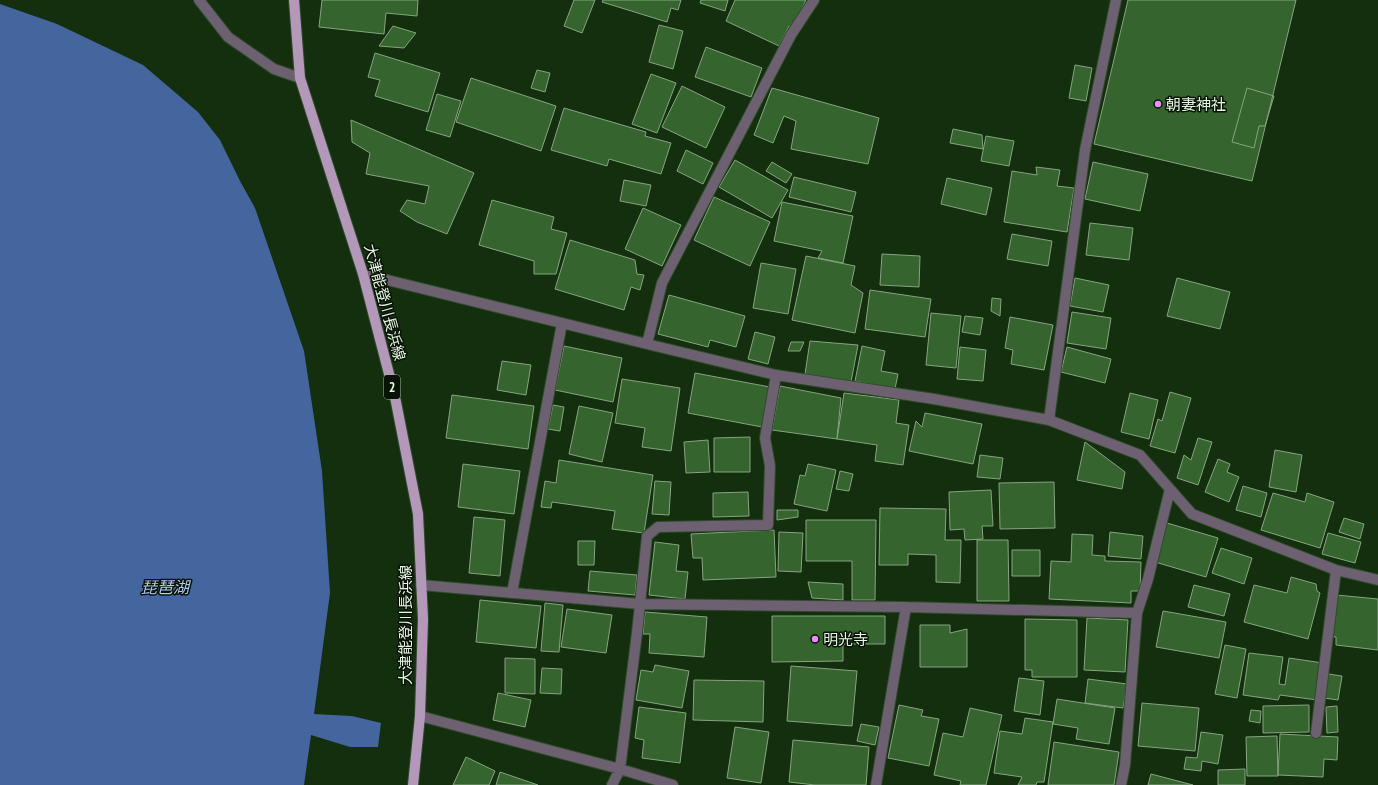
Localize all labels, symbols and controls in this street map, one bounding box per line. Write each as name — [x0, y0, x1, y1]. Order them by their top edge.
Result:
place label: 朝妻神社 — [1166, 95, 1226, 114]
marker: 朝妻神社 — [1153, 99, 1163, 109]
street label: 大津能登川長浜線 — [360, 242, 410, 362]
road number: 2 — [384, 375, 400, 399]
street label: 大津能登川長浜線 — [396, 565, 415, 685]
water label: 琵琶湖 — [141, 577, 192, 597]
place label: 明光寺 — [823, 630, 868, 649]
marker: 明光寺 — [810, 634, 820, 644]

